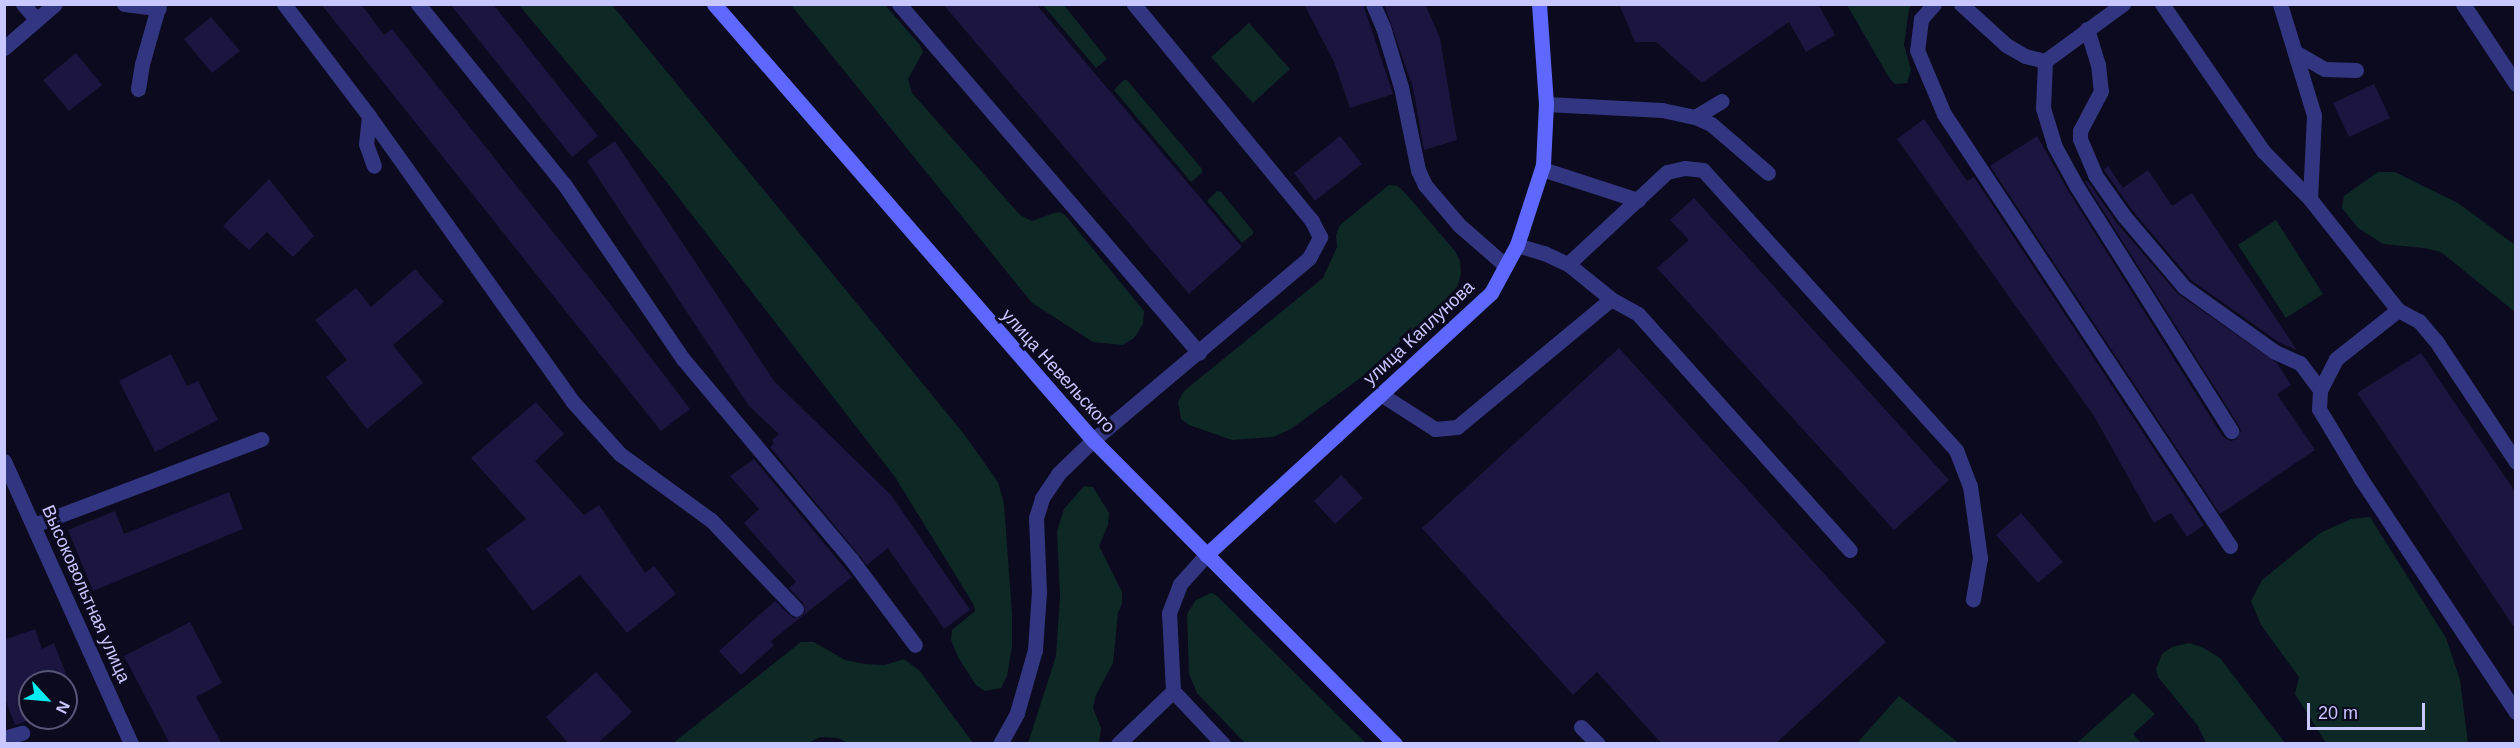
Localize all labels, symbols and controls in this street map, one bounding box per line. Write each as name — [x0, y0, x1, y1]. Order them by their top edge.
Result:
street label: улица Каплунова — [1359, 276, 1479, 390]
street label: улица Невельского — [997, 305, 1119, 437]
street label: Высоковольтная улица — [37, 502, 135, 686]
north arrow — [18, 670, 78, 730]
scale bar — [2310, 691, 2428, 729]
text: N — [53, 698, 73, 716]
text: 20 m — [2318, 703, 2358, 723]

